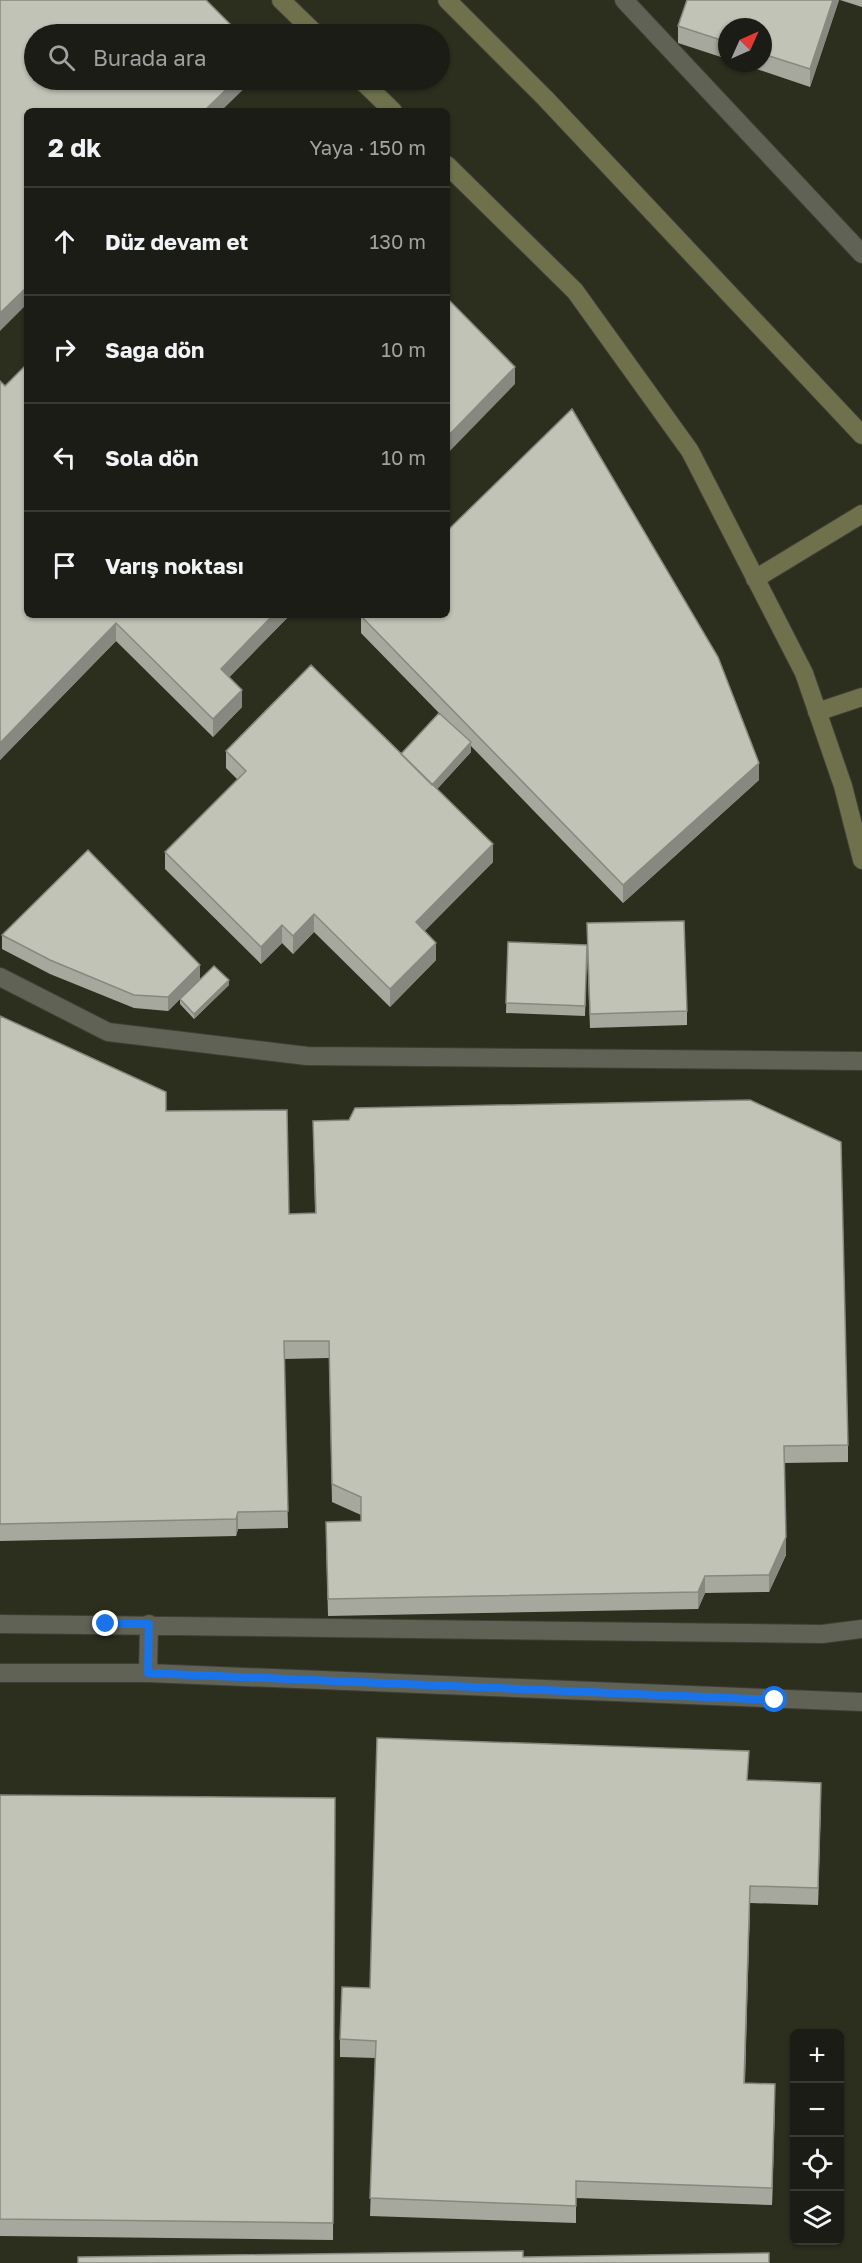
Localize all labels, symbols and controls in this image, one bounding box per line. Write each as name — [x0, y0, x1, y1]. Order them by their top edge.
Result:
north arrow — [718, 18, 772, 72]
search box — [24, 24, 450, 90]
icon: search — [45, 41, 78, 74]
text: Burada ara — [93, 44, 207, 71]
text: 2 dk — [48, 132, 101, 163]
text: Yaya · 150 m — [310, 135, 426, 159]
icon: ahead — [48, 225, 81, 258]
text: Düz devam et — [105, 228, 248, 255]
text: 130 m — [370, 229, 426, 253]
icon: right — [48, 333, 81, 366]
text: Sağa dön — [105, 336, 204, 363]
text: 10 m — [381, 337, 426, 361]
icon: left — [48, 441, 81, 474]
text: Sola dön — [105, 444, 199, 471]
text: 10 m — [381, 445, 426, 469]
icon: arrive — [48, 549, 81, 582]
text: Varış noktası — [105, 552, 244, 579]
route end — [92, 1610, 118, 1636]
route start — [761, 1686, 787, 1712]
map controls — [790, 2029, 844, 2245]
button: + — [790, 2029, 844, 2083]
button: − — [790, 2083, 844, 2137]
button: locate — [790, 2137, 844, 2191]
button: layers — [790, 2191, 844, 2245]

